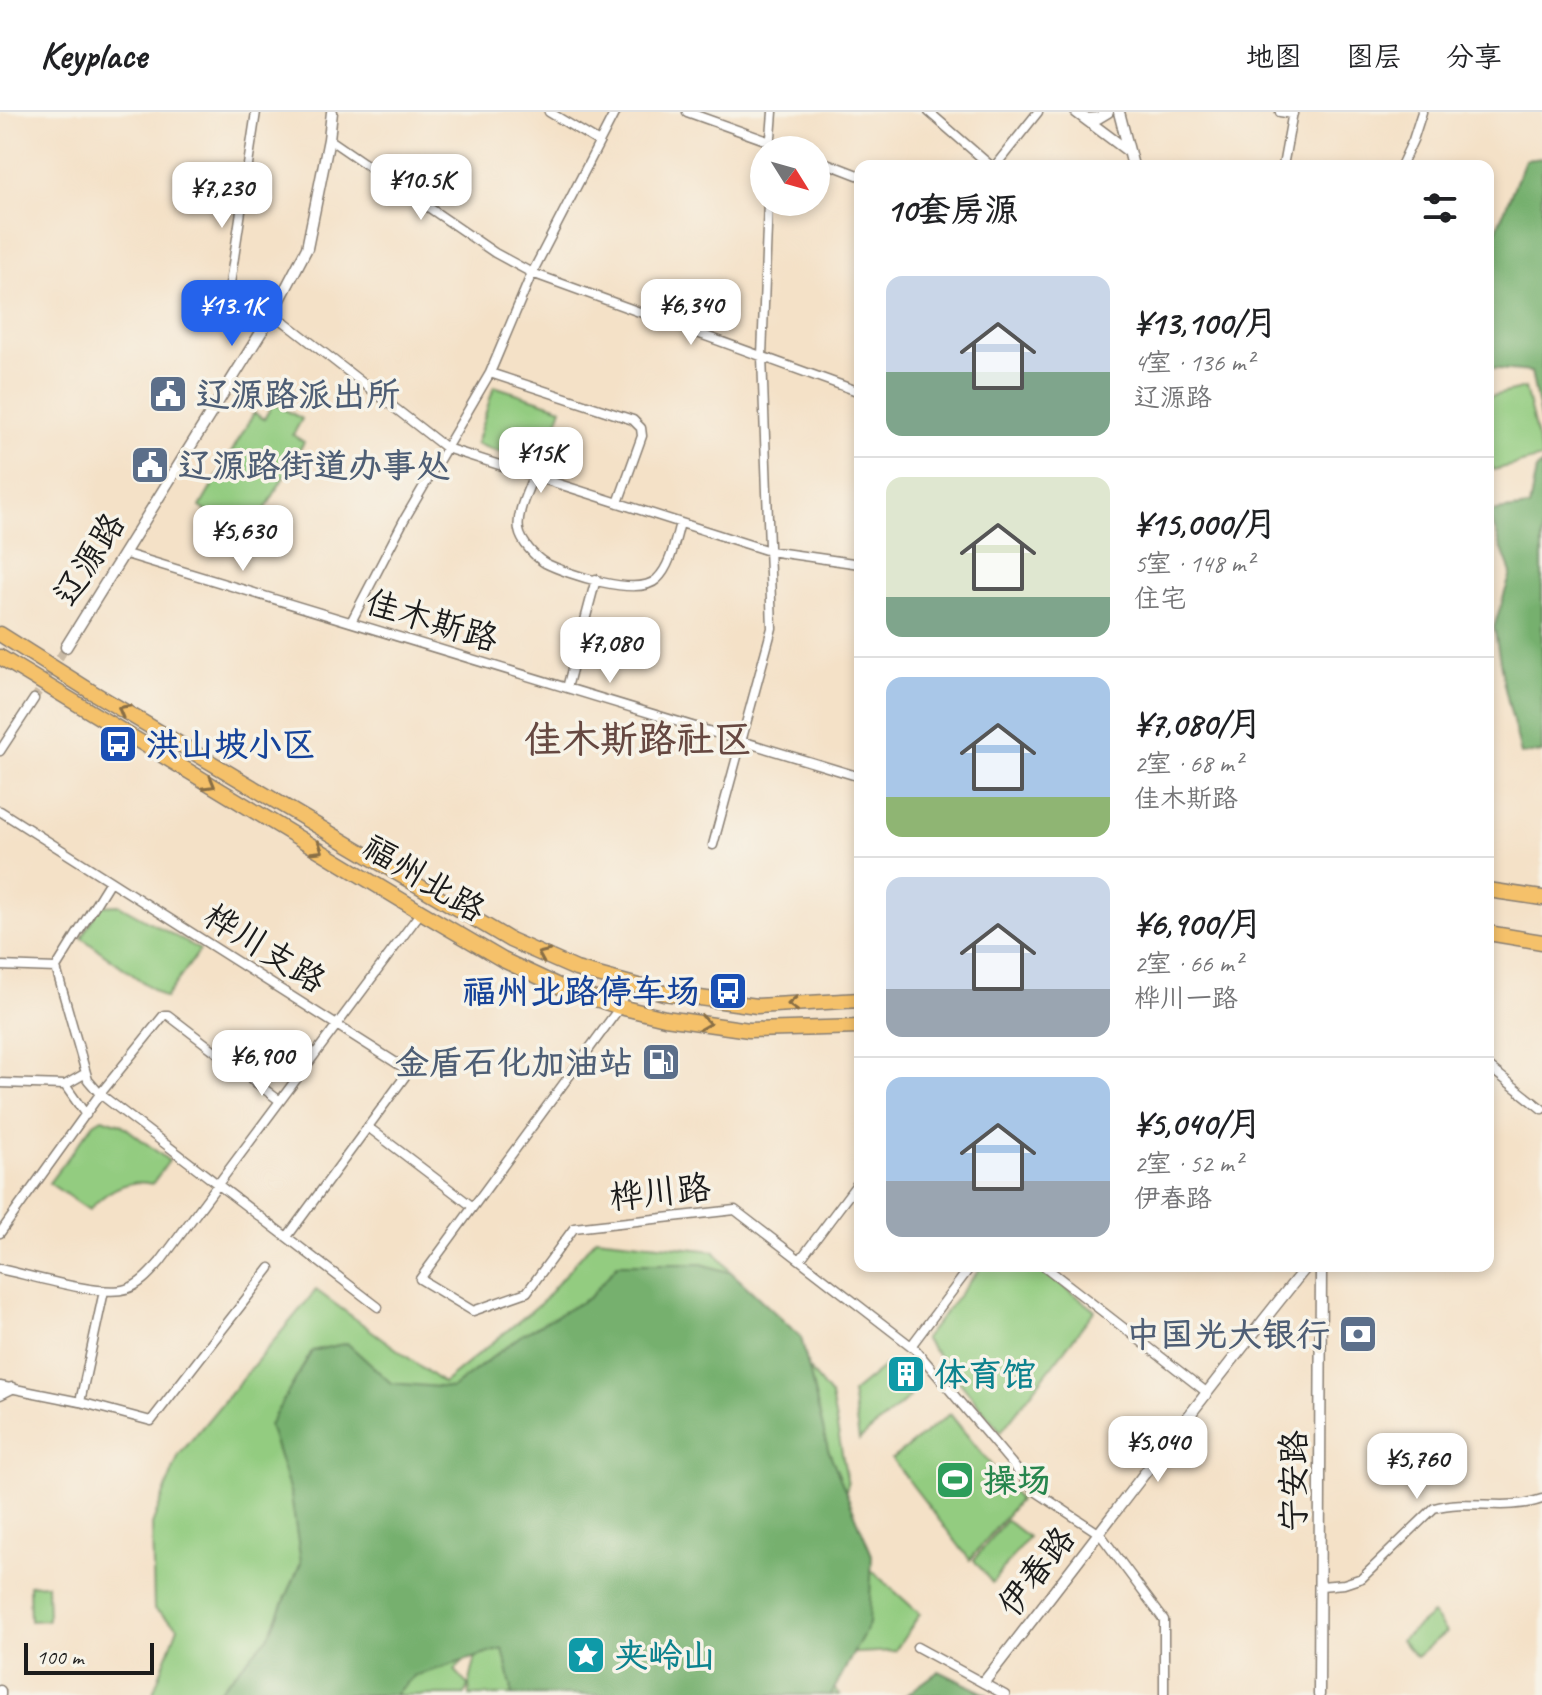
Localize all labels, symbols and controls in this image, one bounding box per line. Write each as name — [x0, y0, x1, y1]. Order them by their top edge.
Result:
text: Keyplace — [40, 32, 147, 79]
text: 地图 — [1246, 39, 1302, 74]
text: 图层 — [1346, 39, 1402, 74]
text: 分享 — [1446, 39, 1502, 74]
north arrow — [750, 136, 830, 216]
map controls — [750, 136, 830, 216]
pin: ¥10.5K — [356, 154, 486, 222]
pin: ¥7,230 — [157, 162, 287, 230]
text: ¥10.5K — [389, 163, 453, 196]
text: ¥7,230 — [190, 171, 254, 204]
icon: filters — [1418, 186, 1462, 230]
text: 10套房源 — [886, 188, 1019, 231]
pin: ¥6,340 — [626, 279, 756, 347]
pin: ¥13.1K — [167, 280, 297, 348]
text: ¥6,340 — [659, 288, 723, 321]
text: ¥13.1K — [199, 289, 265, 322]
text: ¥13,100/月 — [1134, 301, 1278, 344]
icon: home — [950, 308, 1046, 404]
text: 4室 · 136 m² — [1134, 346, 1253, 379]
public building icon: 辽源路派出所 — [147, 373, 189, 415]
place label: 辽源路派出所 — [196, 373, 400, 416]
text: 辽源路 — [1134, 381, 1212, 414]
pin: ¥15K — [494, 427, 588, 495]
text: ¥15K — [517, 436, 565, 469]
public building icon: 辽源路街道办事处 — [129, 444, 171, 486]
place label: 辽源路街道办事处 — [178, 444, 450, 487]
text: ¥15,000/月 — [1134, 502, 1277, 545]
street label: 辽源路 — [44, 504, 134, 614]
pin: ¥5,630 — [178, 505, 308, 573]
icon: home — [950, 509, 1046, 605]
text: ¥5,630 — [211, 514, 275, 547]
text: 5室 · 148 m² — [1134, 547, 1253, 580]
street label: 佳木斯路 — [361, 580, 503, 660]
text: 住宅 — [1134, 582, 1186, 615]
pin: ¥7,080 — [545, 617, 675, 685]
text: ¥7,080 — [578, 626, 642, 659]
text: ¥7,080/月 — [1134, 702, 1262, 745]
one-way arrow — [117, 704, 132, 720]
icon: home — [950, 709, 1046, 805]
district label: 佳木斯路社区 — [524, 716, 752, 763]
bus stop icon: 洪山坡小区 — [97, 723, 139, 765]
place label: 洪山坡小区 — [146, 723, 316, 766]
text: 2室 · 68 m² — [1134, 747, 1242, 780]
one-way arrow — [201, 774, 216, 790]
text: 佳木斯路 — [1134, 782, 1238, 815]
street label: 福州北路 — [355, 825, 493, 931]
one-way arrow — [309, 840, 324, 855]
street label: 桦川支路 — [196, 894, 334, 1002]
text: ¥6,900/月 — [1134, 902, 1263, 945]
icon: home — [950, 909, 1046, 1005]
text: 2室 · 66 m² — [1134, 947, 1242, 980]
one-way arrow — [537, 948, 552, 964]
place label: 福州北路停车场 — [462, 970, 700, 1013]
bus stop icon: 福州北路停车场 — [707, 970, 749, 1012]
text: 桦川一路 — [1134, 982, 1238, 1015]
one-way arrow — [786, 995, 799, 1012]
one-way arrow — [698, 1014, 711, 1031]
pin: ¥6,900 — [197, 1030, 327, 1098]
text: ¥6,900 — [230, 1039, 294, 1072]
place label: 金盾石化加油站 — [395, 1041, 633, 1084]
fuel station icon: 金盾石化加油站 — [640, 1041, 682, 1083]
text: ¥5,040/月 — [1134, 1102, 1262, 1145]
icon: home — [950, 1109, 1046, 1205]
text: 2室 · 52 m² — [1134, 1147, 1242, 1180]
street label: 桦川路 — [607, 1165, 713, 1219]
text: 伊春路 — [1134, 1182, 1212, 1215]
place label: 中国光大银行 — [1126, 1313, 1330, 1356]
bank icon: 中国光大银行 — [1337, 1313, 1379, 1355]
building icon: 体育馆 — [885, 1353, 927, 1395]
place label: 体育馆 — [934, 1353, 1036, 1396]
pin: ¥5,040 — [1093, 1416, 1223, 1484]
text: ¥5,040 — [1126, 1425, 1190, 1458]
street label: 宁安路 — [1272, 1430, 1315, 1532]
pin: ¥5,760 — [1352, 1433, 1482, 1501]
text: ¥5,760 — [1385, 1442, 1449, 1475]
sports icon: 操场 — [934, 1459, 976, 1501]
place label: 操场 — [983, 1459, 1051, 1502]
street label: 伊春路 — [988, 1518, 1084, 1624]
place icon: 夹岭山 — [565, 1634, 607, 1676]
place label: 夹岭山 — [614, 1634, 716, 1677]
scale bar — [24, 1639, 154, 1675]
text: 100 m — [36, 1643, 83, 1671]

